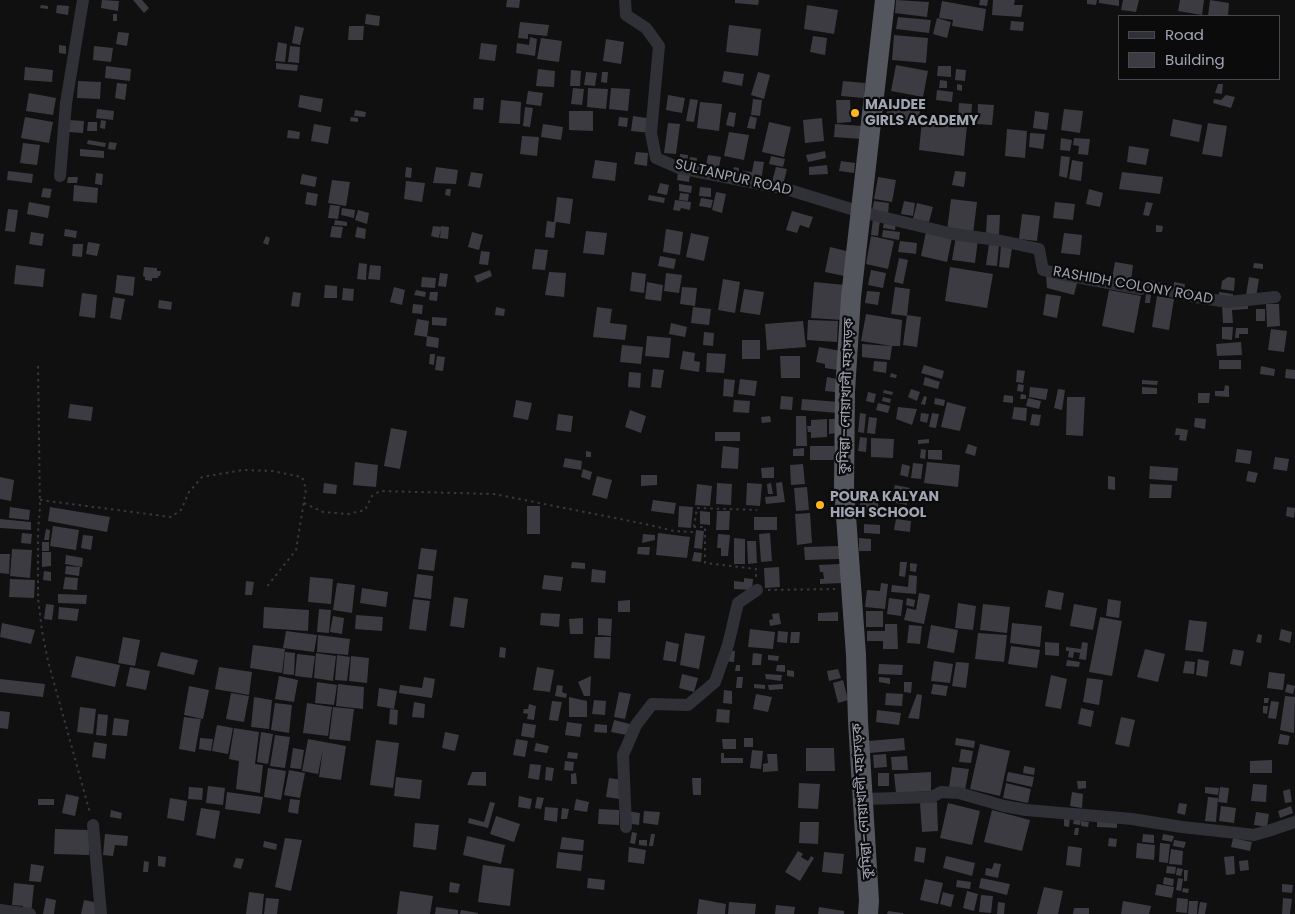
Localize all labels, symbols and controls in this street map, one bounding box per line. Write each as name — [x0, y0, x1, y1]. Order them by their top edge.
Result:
legend — [1118, 15, 1280, 80]
text: Road — [1165, 24, 1204, 45]
text: Building — [1165, 49, 1225, 70]
place label: MAIJDEE GIRLS ACADEMY — [865, 97, 978, 130]
marker: MAIJDEE GIRLS ACADEMY — [849, 107, 861, 119]
street label: SULTANPUR ROAD — [673, 156, 793, 200]
street label: RASHIDH COLONY ROAD — [1052, 264, 1214, 308]
street label: কুমিল্লা–নোয়াখালী মহাসড়ক — [836, 318, 858, 474]
place label: POURA KALYAN HIGH SCHOOL — [830, 489, 939, 522]
marker: POURA KALYAN HIGH SCHOOL — [814, 499, 826, 511]
street label: কুমিল্লা–নোয়াখালী মহাসড়ক — [849, 722, 877, 880]

